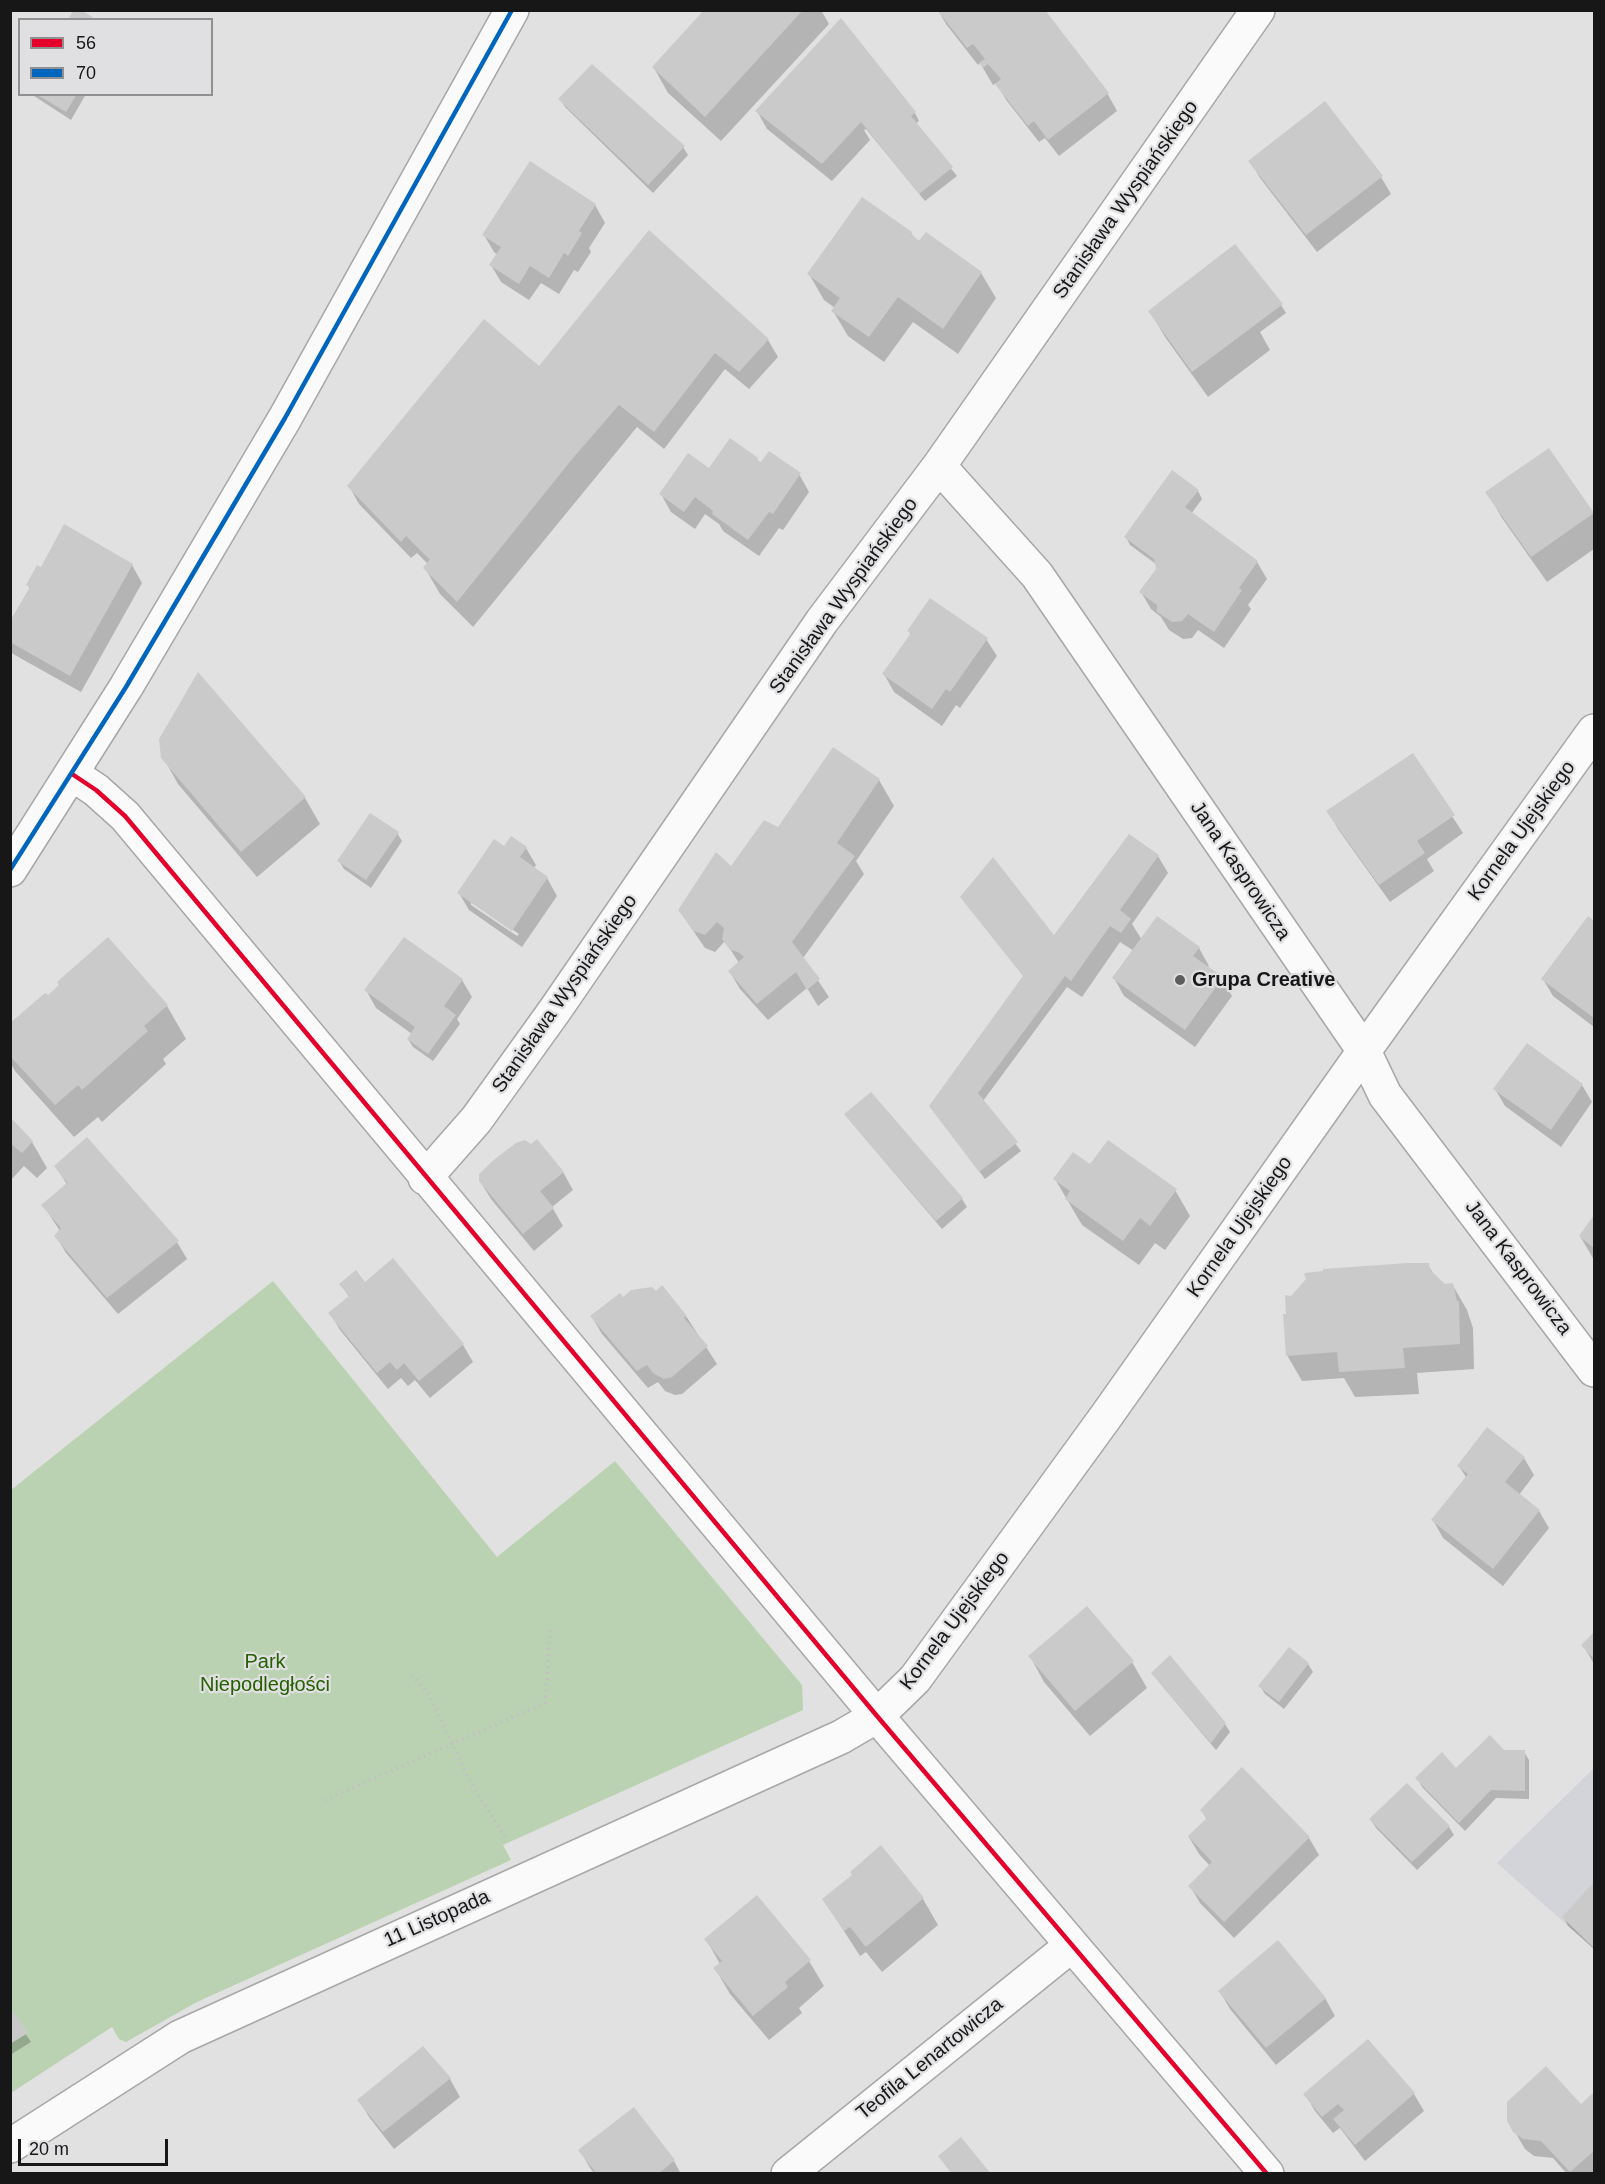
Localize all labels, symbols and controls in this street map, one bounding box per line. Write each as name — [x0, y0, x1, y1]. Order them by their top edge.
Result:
legend — [18, 18, 213, 96]
text: 56 — [76, 33, 96, 53]
text: 70 — [76, 63, 96, 83]
street label: Stanisława Wyspiańskiego — [1048, 96, 1204, 304]
street label: Stanisława Wyspiańskiego — [765, 493, 923, 699]
street label: Kornela Ujejskiego — [1463, 756, 1581, 906]
street label: Jana Kasprowicza — [1185, 797, 1295, 945]
street label: Stanisława Wyspiańskiego — [487, 890, 643, 1098]
place label: Grupa Creative — [1192, 968, 1335, 992]
marker: Grupa Creative — [1173, 973, 1187, 987]
street label: Kornela Ujejskiego — [1182, 1152, 1298, 1302]
street label: Jana Kasprowicza — [1460, 1196, 1576, 1340]
street label: Kornela Ujejskiego — [895, 1547, 1015, 1695]
park label: Park Niepodległości — [200, 1650, 330, 1697]
street label: 11 Listopada — [380, 1885, 494, 1953]
street label: Teofila Lenartowicza — [852, 1993, 1008, 2125]
scale bar — [21, 2127, 171, 2165]
text: 20 m — [29, 2139, 69, 2159]

